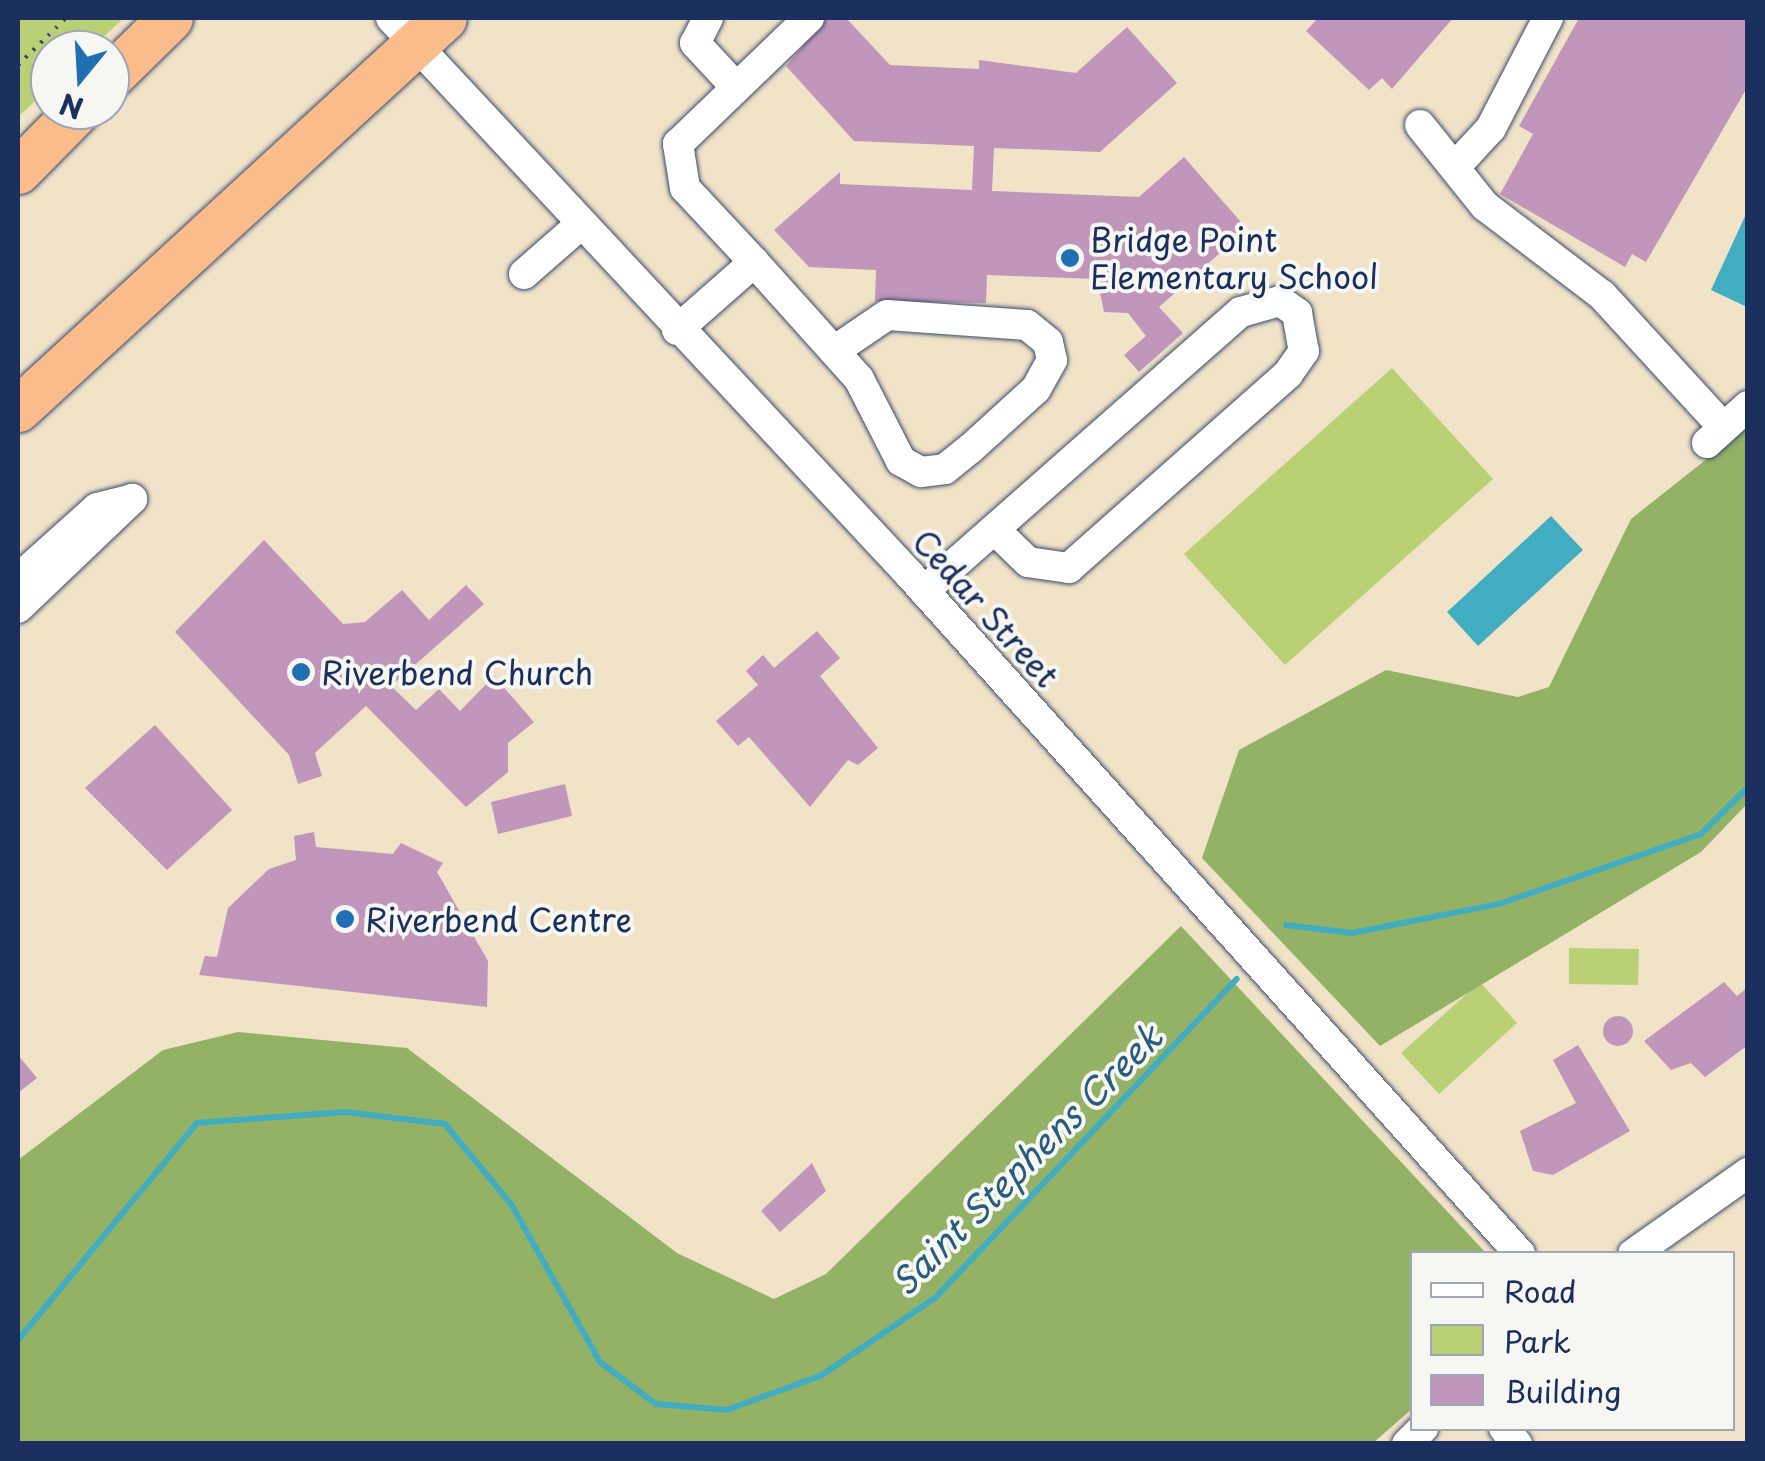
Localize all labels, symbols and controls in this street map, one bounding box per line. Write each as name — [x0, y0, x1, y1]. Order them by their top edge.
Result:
north arrow — [30, 30, 130, 130]
text: N — [54, 83, 88, 131]
place label: Bridge Point Elementary School — [1090, 221, 1378, 296]
marker: Bridge Point Elementary School — [1059, 247, 1081, 269]
street label: Cedar Street — [905, 521, 1067, 695]
place label: Riverbend Church — [321, 653, 594, 691]
marker: Riverbend Church — [290, 661, 312, 683]
place label: Riverbend Centre — [365, 900, 633, 938]
marker: Riverbend Centre — [334, 908, 356, 930]
water label: Saint Stephens Creek — [882, 1015, 1170, 1303]
legend — [1410, 1251, 1735, 1431]
text: Road — [1504, 1268, 1577, 1313]
text: Park — [1504, 1318, 1571, 1363]
text: Building — [1504, 1368, 1621, 1413]

